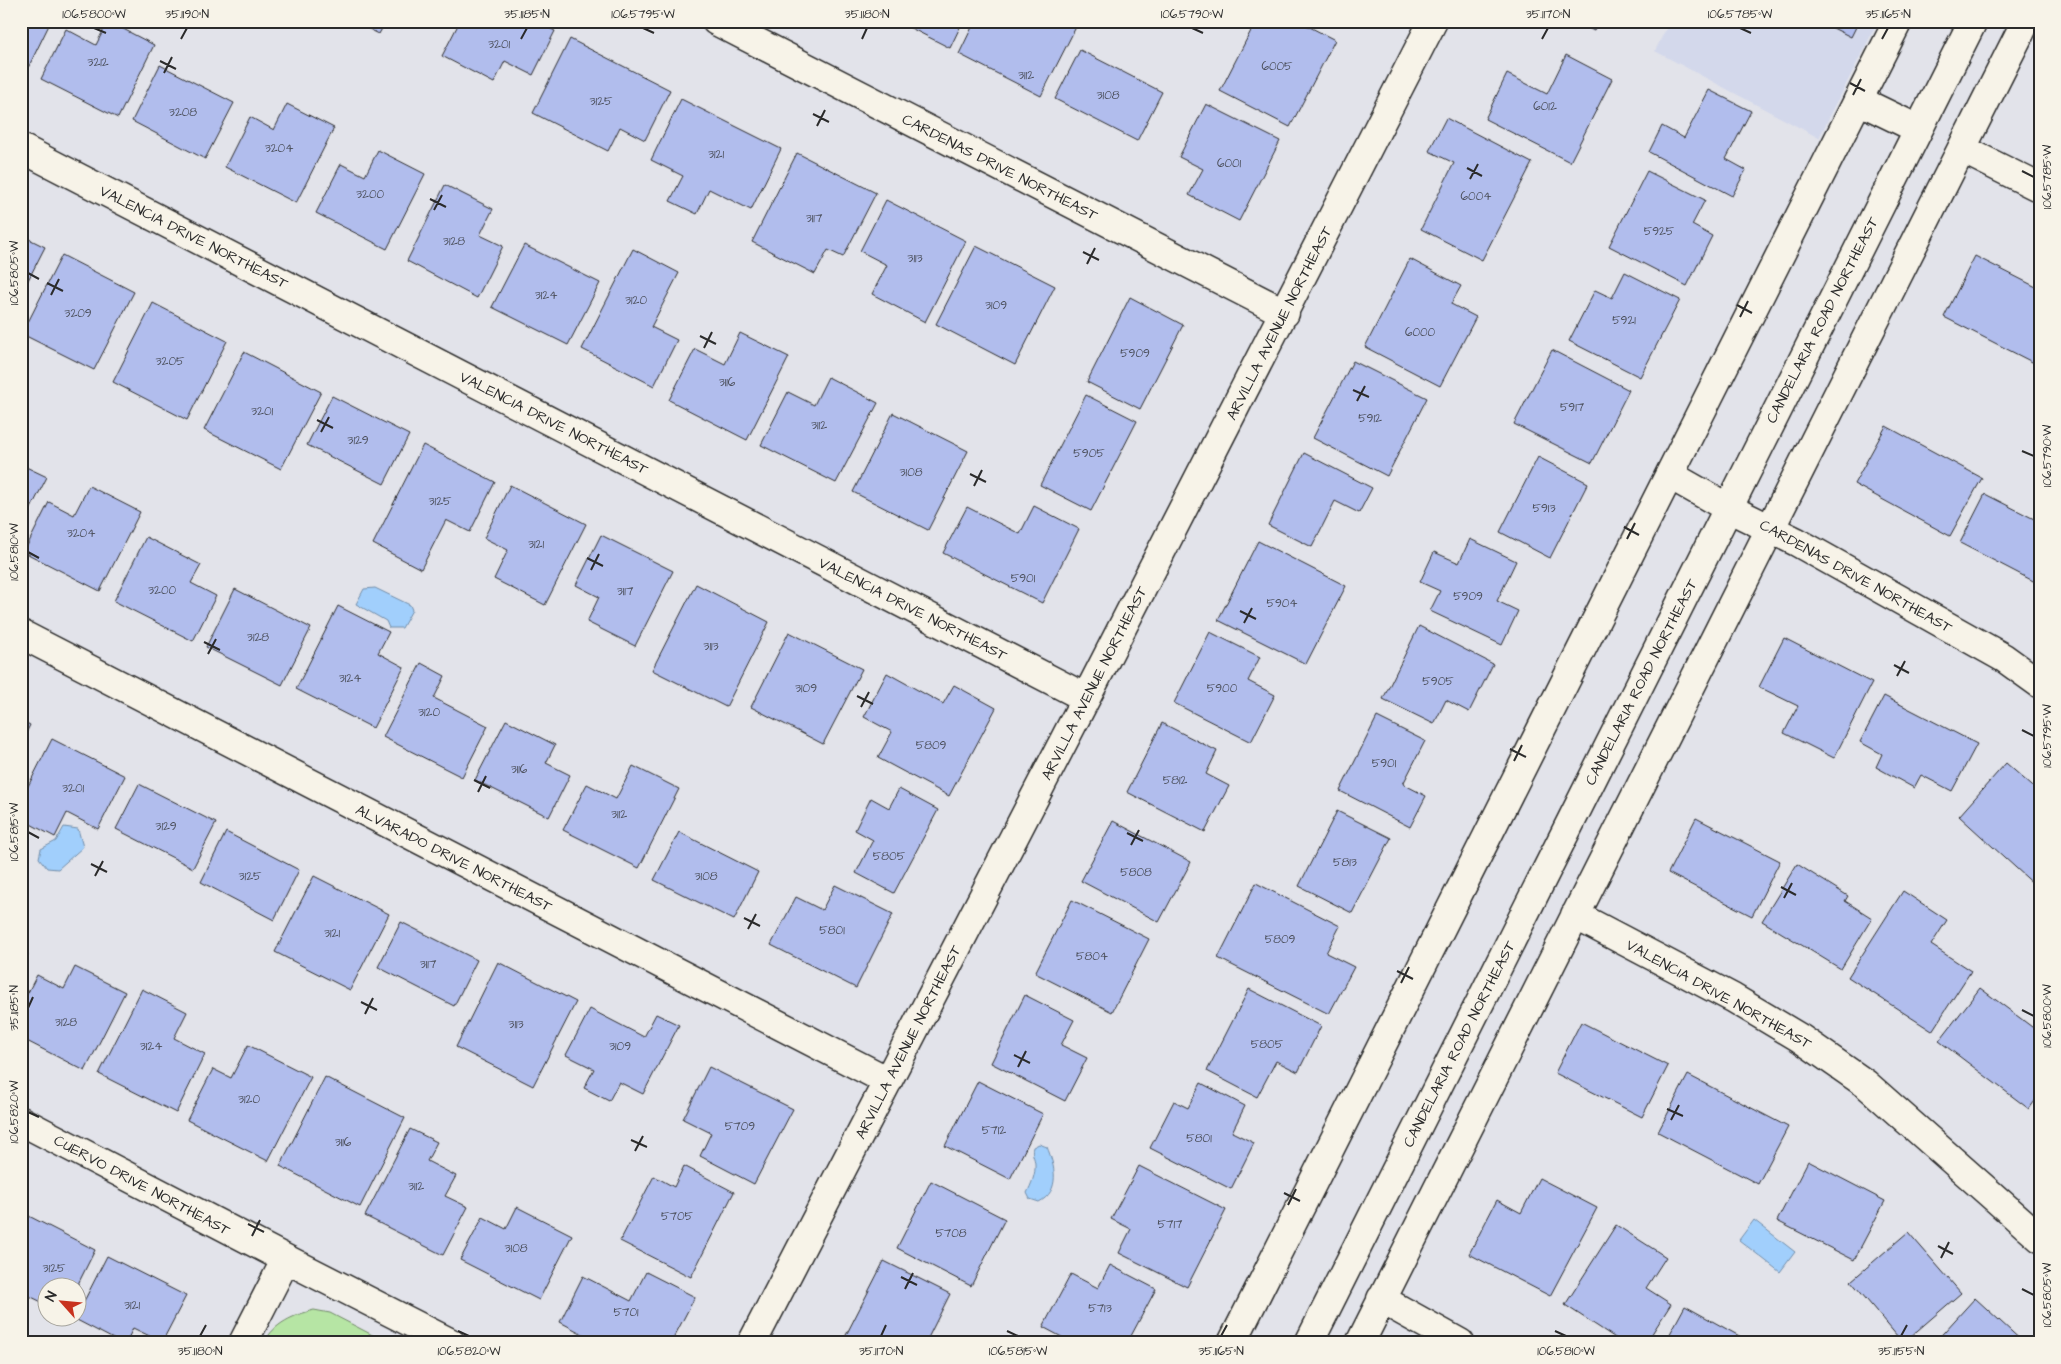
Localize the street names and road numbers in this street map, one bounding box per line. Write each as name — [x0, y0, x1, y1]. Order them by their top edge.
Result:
street label: CARDENAS DRIVE NORTHEAST — [898, 109, 1102, 226]
street label: VALENCIA DRIVE NORTHEAST — [96, 181, 292, 295]
street label: CANDELARIA ROAD NORTHEAST — [1761, 213, 1884, 427]
street label: ARVILLA AVENUE NORTHEAST — [1221, 222, 1338, 424]
street label: VALENCIA DRIVE NORTHEAST — [456, 367, 652, 481]
street label: CARDENAS DRIVE NORTHEAST — [1756, 515, 1956, 639]
street label: VALENCIA DRIVE NORTHEAST — [815, 553, 1011, 667]
street label: CANDELARIA ROAD NORTHEAST — [1580, 575, 1703, 789]
street label: ARVILLA AVENUE NORTHEAST — [1036, 582, 1153, 784]
street label: ALVARADO DRIVE NORTHEAST — [352, 800, 556, 918]
street label: VALENCIA DRIVE NORTHEAST — [1622, 935, 1816, 1055]
street label: CANDELARIA ROAD NORTHEAST — [1398, 937, 1521, 1151]
street label: ARVILLA AVENUE NORTHEAST — [850, 941, 967, 1143]
street label: CUERVO DRIVE NORTHEAST — [50, 1130, 234, 1241]

